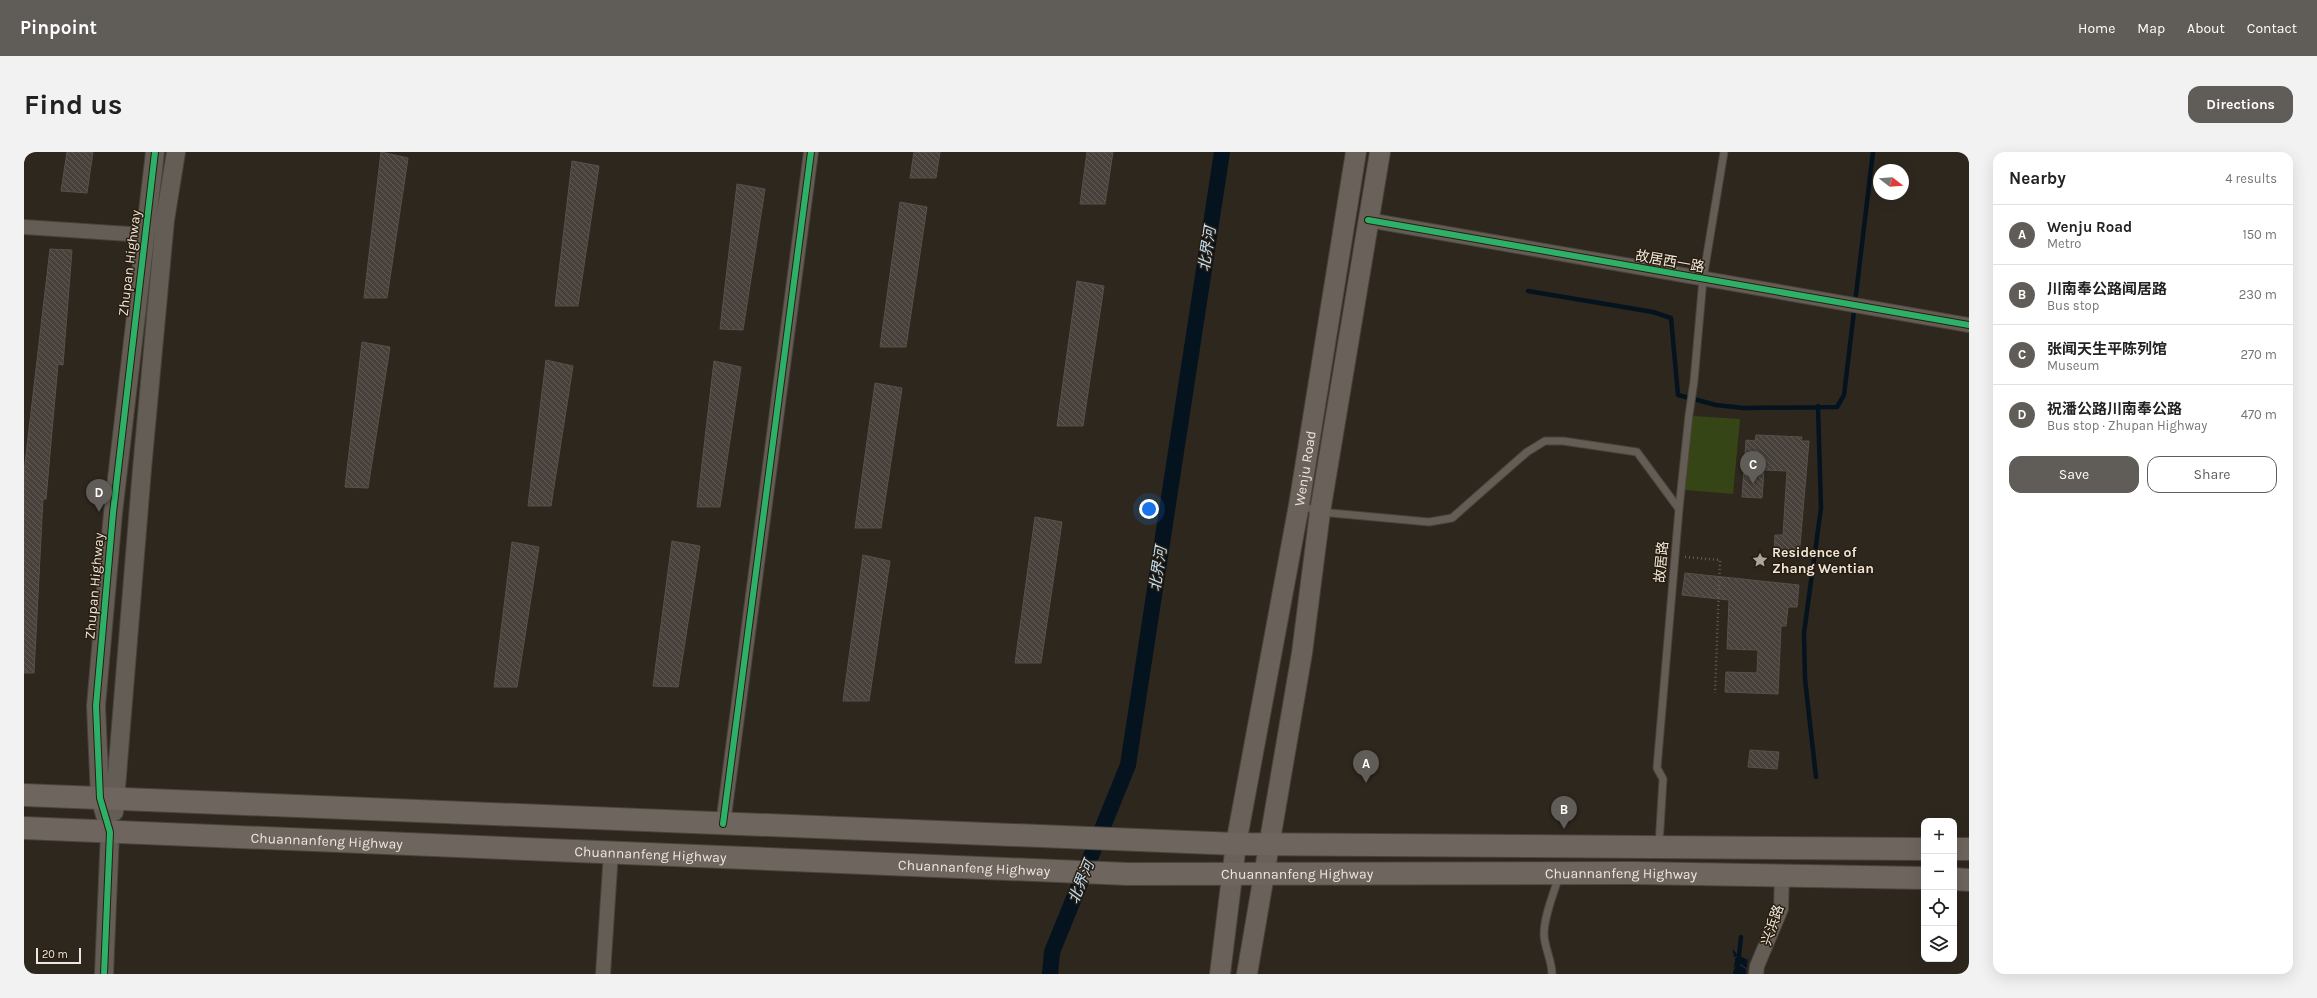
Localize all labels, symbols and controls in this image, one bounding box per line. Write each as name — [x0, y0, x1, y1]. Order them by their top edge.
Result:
text: Pinpoint — [20, 17, 97, 39]
text: Home — [2078, 20, 2115, 37]
text: Map — [2137, 20, 2165, 37]
text: About — [2187, 20, 2225, 37]
text: Contact — [2247, 20, 2297, 37]
button: Directions — [2188, 86, 2293, 123]
text: Find us — [24, 88, 123, 121]
north arrow — [1873, 164, 1909, 200]
text: Nearby — [2009, 168, 2066, 188]
text: 4 results — [2225, 171, 2277, 186]
street label: Zhupan Highway — [115, 208, 145, 317]
text: Wenju Road — [2047, 218, 2132, 236]
water label: 北界河 — [1195, 222, 1220, 273]
text: A — [2018, 227, 2026, 242]
text: 150 m — [2242, 227, 2277, 242]
text: Metro — [2047, 236, 2081, 251]
street label: 故居西一路 — [1634, 247, 1706, 276]
text: 川南奉公路闻居路 — [2047, 280, 2167, 298]
text: B — [2018, 287, 2026, 302]
text: 230 m — [2239, 287, 2277, 302]
text: Bus stop — [2047, 298, 2099, 313]
text: 张闻天生平陈列馆 — [2047, 340, 2167, 358]
text: C — [2018, 347, 2026, 362]
text: 270 m — [2240, 347, 2277, 362]
text: Museum — [2047, 358, 2099, 373]
text: 祝潘公路川南奉公路 — [2047, 400, 2182, 418]
text: D — [2018, 407, 2026, 422]
text: 470 m — [2241, 407, 2277, 422]
text: Bus stop · Zhupan Highway — [2047, 418, 2207, 433]
street label: Wenju Road — [1291, 429, 1320, 507]
pin: C — [1740, 451, 1766, 484]
button: Save — [2009, 456, 2139, 493]
button: Share — [2147, 456, 2277, 493]
pin: D — [86, 479, 112, 512]
your location — [1139, 499, 1159, 519]
street label: Zhupan Highway — [81, 531, 108, 640]
street label: 故居路 — [1651, 540, 1672, 584]
water label: 北界河 — [1146, 542, 1171, 593]
place label: Residence of Zhang Wentian — [1772, 544, 1874, 577]
place icon: Residence of Zhang Wentian — [1751, 551, 1769, 569]
pin: A — [1353, 750, 1379, 783]
pin: B — [1551, 796, 1577, 829]
map controls — [1921, 818, 1957, 962]
button: + — [1921, 818, 1957, 854]
street label: Chuannanfeng Highway — [250, 829, 404, 853]
street label: Chuannanfeng Highway — [574, 843, 727, 866]
button: − — [1921, 854, 1957, 890]
water label: 北界河 — [1064, 855, 1099, 906]
street label: Chuannanfeng Highway — [898, 856, 1051, 880]
street label: Chuannanfeng Highway — [1545, 865, 1698, 883]
street label: Chuannanfeng Highway — [1221, 866, 1374, 883]
button: locate — [1921, 890, 1957, 926]
street label: 兴浜路 — [1758, 903, 1787, 948]
button: layers — [1921, 926, 1957, 962]
scale bar — [36, 946, 81, 965]
text: 20 m — [42, 948, 68, 961]

